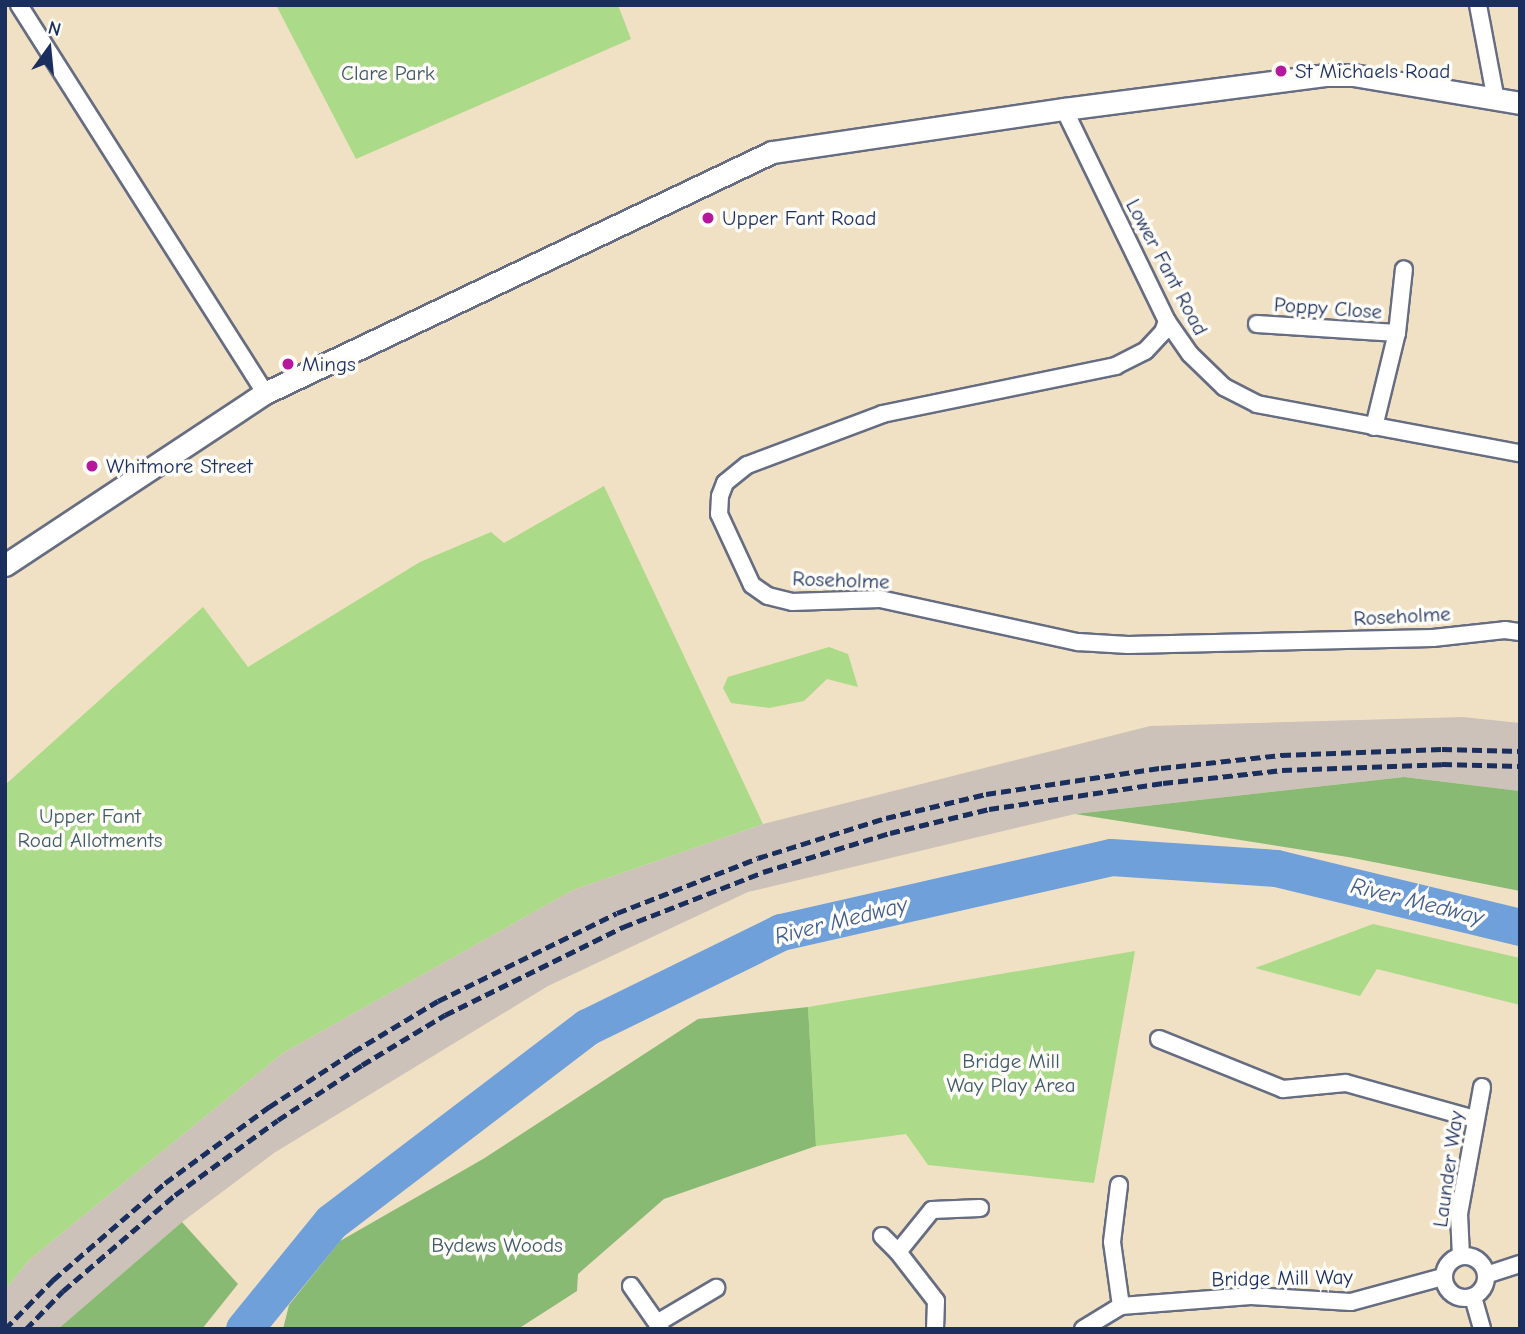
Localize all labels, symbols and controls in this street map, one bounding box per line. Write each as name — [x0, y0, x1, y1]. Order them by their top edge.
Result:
north arrow — [14, 14, 84, 84]
text: N — [46, 16, 63, 41]
place label: St Michaels Road — [1295, 58, 1450, 84]
park label: Clare Park — [341, 60, 435, 86]
marker: St Michaels Road — [1273, 63, 1289, 79]
street label: Lower Fant Road — [1120, 194, 1214, 340]
place label: Upper Fant Road — [722, 205, 876, 231]
marker: Upper Fant Road — [700, 210, 716, 226]
street label: Poppy Close — [1273, 292, 1383, 324]
place label: Mings — [302, 351, 356, 377]
marker: Mings — [280, 356, 296, 372]
place label: Whitmore Street — [106, 453, 253, 479]
marker: Whitmore Street — [84, 458, 100, 474]
street label: Roseholme — [792, 566, 890, 594]
street label: Roseholme — [1353, 601, 1451, 631]
park label: Upper Fant Road Allotments — [18, 803, 162, 853]
water label: River Medway — [1348, 872, 1486, 932]
water label: River Medway — [772, 891, 910, 951]
park label: Bridge Mill Way Play Area — [946, 1048, 1076, 1098]
street label: Launder Way — [1427, 1109, 1469, 1229]
park label: Bydews Woods — [431, 1232, 563, 1258]
street label: Bridge Mill Way — [1211, 1264, 1353, 1292]

